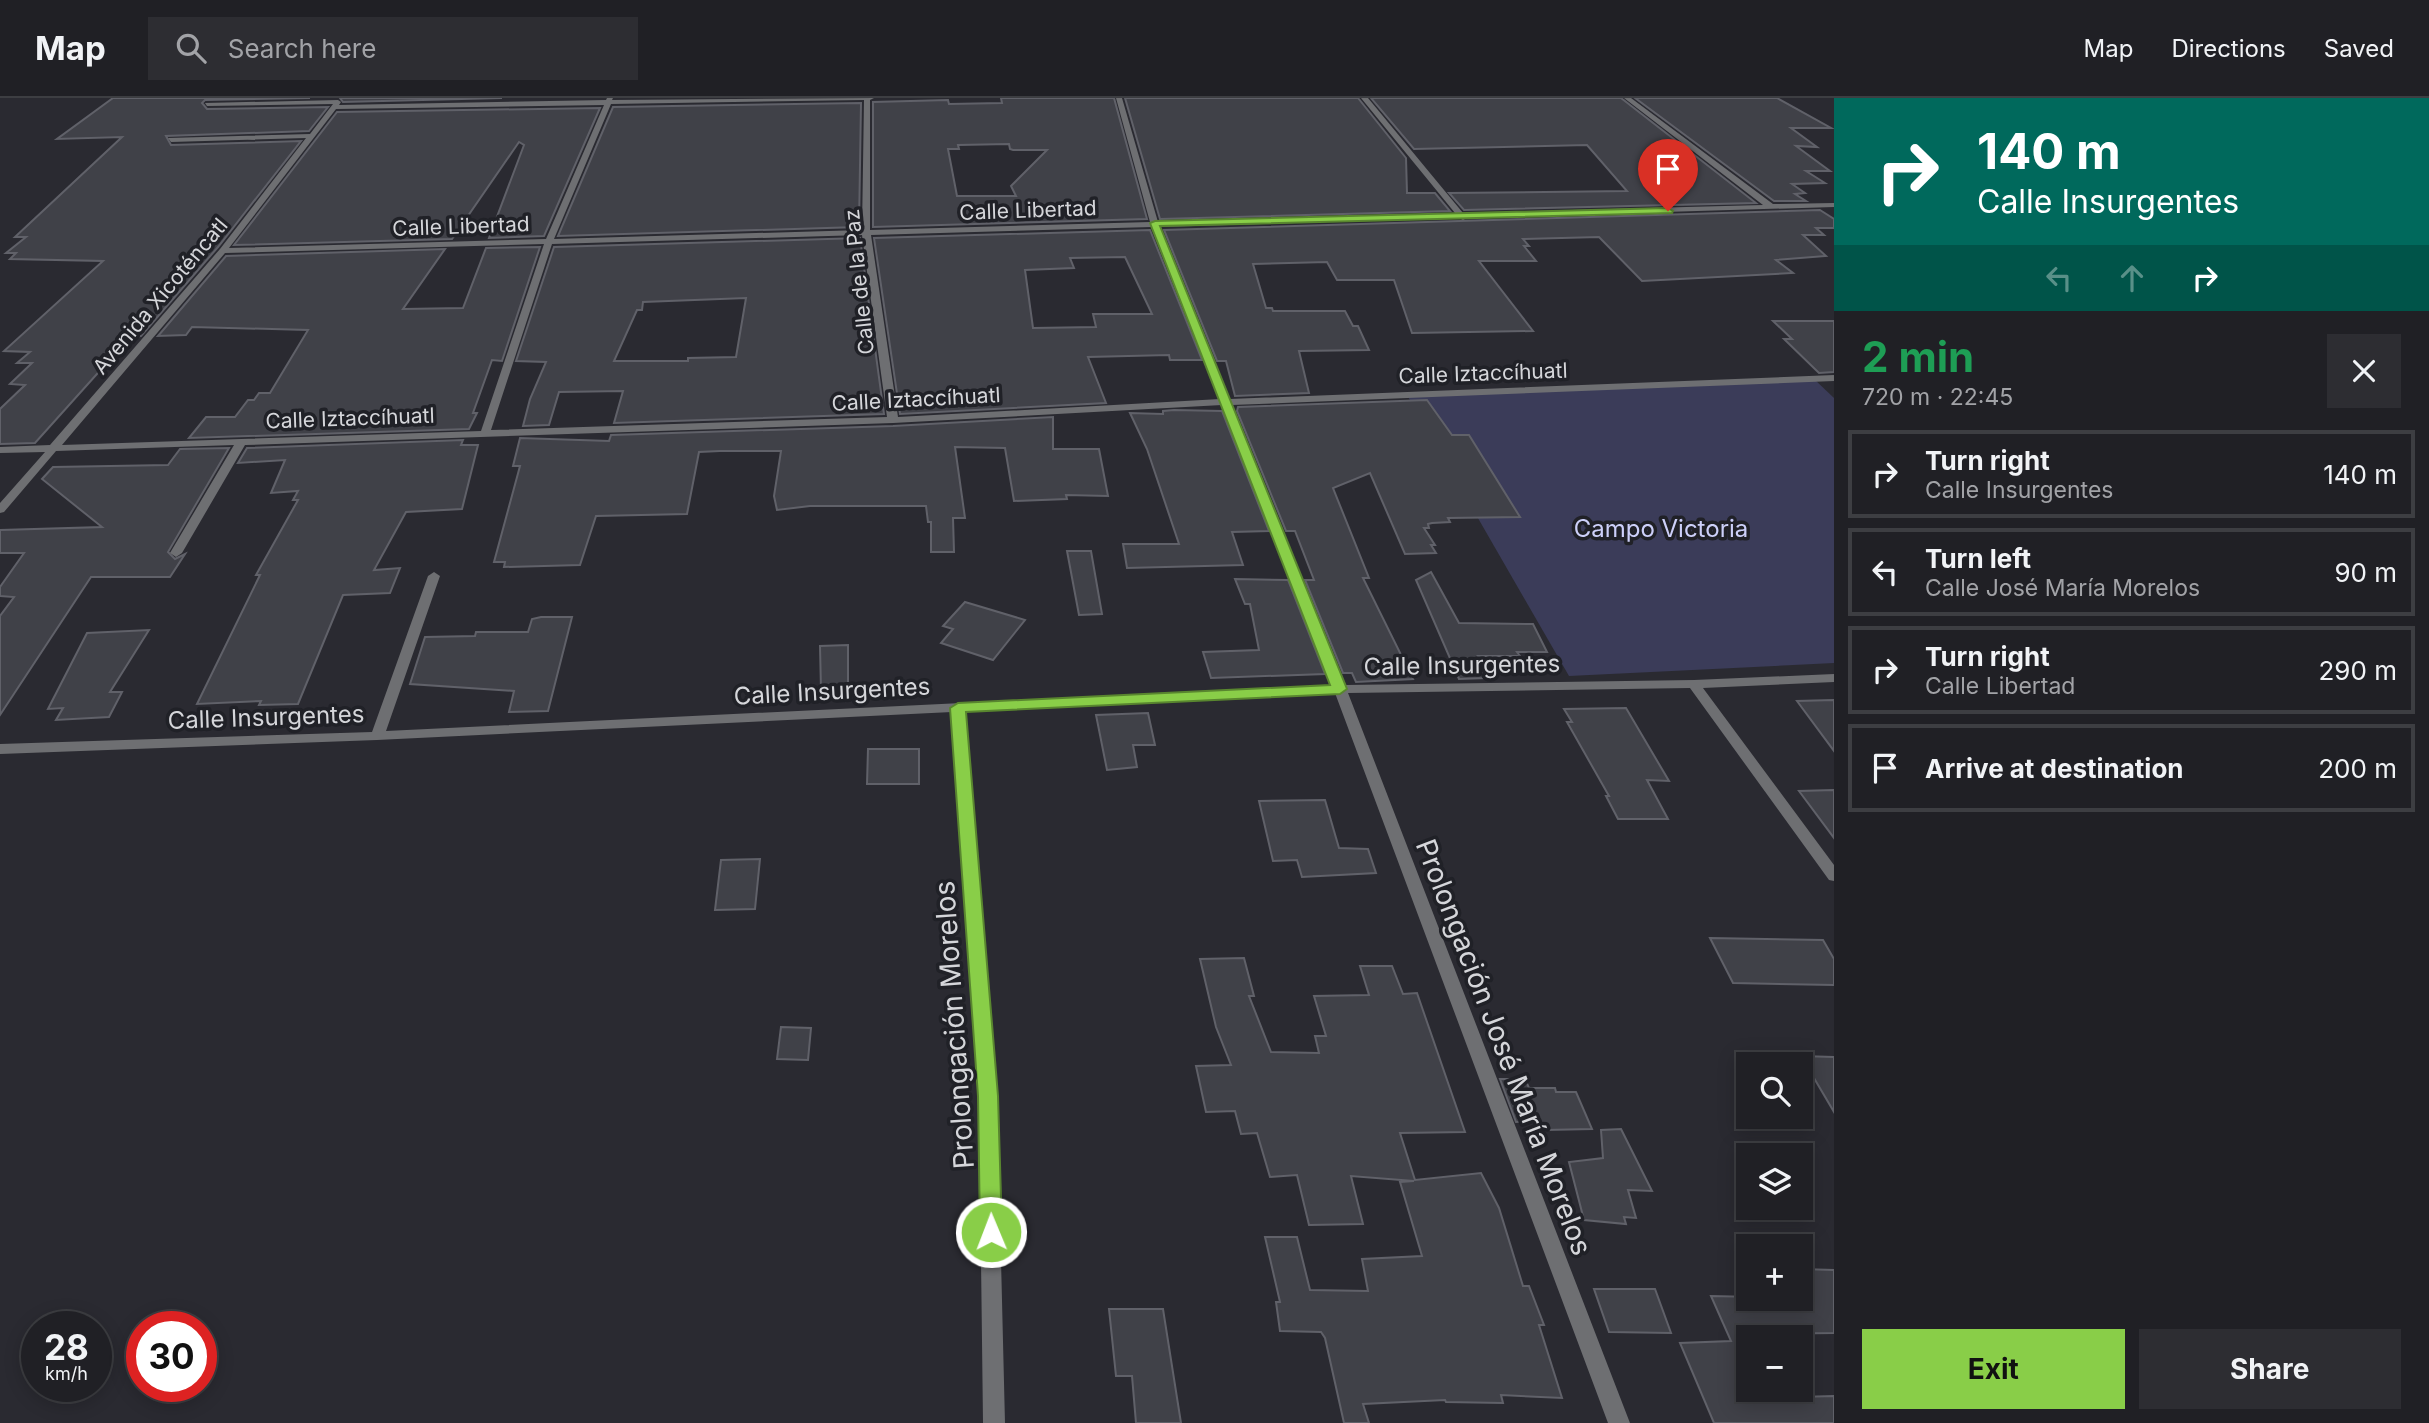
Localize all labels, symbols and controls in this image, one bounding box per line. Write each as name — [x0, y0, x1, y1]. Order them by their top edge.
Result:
search box — [148, 17, 638, 80]
text: Map — [35, 28, 106, 68]
icon: search — [172, 29, 210, 67]
text: Search here — [228, 33, 376, 64]
text: Map — [2084, 34, 2133, 63]
text: Directions — [2171, 34, 2286, 63]
text: Saved — [2324, 34, 2394, 63]
text: 140 m — [1977, 122, 2121, 181]
icon: right — [1862, 126, 1953, 217]
pin — [1638, 139, 1698, 211]
icon: arrive — [1649, 150, 1687, 188]
text: Calle Insurgentes — [1977, 182, 2239, 221]
street label: Calle Libertad — [959, 195, 1097, 225]
street label: Calle de la Paz — [839, 208, 879, 356]
street label: Calle Libertad — [392, 211, 530, 241]
street label: Avenida Xicoténcatl — [87, 213, 233, 379]
icon: left — [2040, 259, 2078, 297]
icon: ahead — [2113, 259, 2151, 297]
icon: right — [2186, 259, 2224, 297]
text: 2 min — [1862, 331, 1974, 382]
button: close — [2327, 334, 2401, 408]
street label: Calle Iztaccíhuatl — [1398, 358, 1568, 388]
street label: Calle Iztaccíhuatl — [831, 382, 1001, 416]
text: 720 m · 22:45 — [1862, 383, 2013, 411]
street label: Calle Iztaccíhuatl — [265, 403, 435, 433]
text: Turn right — [1925, 445, 2050, 476]
icon: right — [1866, 455, 1904, 493]
text: 140 m — [2323, 459, 2397, 490]
text: Calle Insurgentes — [1925, 476, 2113, 504]
park label: Campo Victoria — [1574, 514, 1748, 543]
text: Turn left — [1925, 543, 2031, 574]
icon: left — [1866, 553, 1904, 591]
text: 90 m — [2334, 557, 2397, 588]
text: Calle José María Morelos — [1925, 574, 2200, 602]
text: Turn right — [1925, 641, 2050, 672]
street label: Calle Insurgentes — [1363, 649, 1561, 681]
icon: right — [1866, 651, 1904, 689]
text: 290 m — [2319, 655, 2397, 686]
street label: Calle Insurgentes — [733, 671, 931, 711]
text: Calle Libertad — [1925, 672, 2075, 700]
street label: Calle Insurgentes — [167, 699, 365, 735]
icon: arrive — [1866, 749, 1904, 787]
text: Arrive at destination — [1925, 753, 2184, 784]
text: 200 m — [2318, 753, 2397, 784]
street label: Prolongación José María Morelos — [1409, 834, 1599, 1260]
street label: Prolongación Morelos — [927, 880, 981, 1170]
map controls — [1736, 1052, 1813, 1402]
button: search — [1736, 1052, 1813, 1129]
button: layers — [1736, 1143, 1813, 1220]
position arrow — [954, 1195, 1028, 1269]
button: + — [1736, 1234, 1813, 1311]
speed limit sign: 30 — [126, 1311, 217, 1402]
button: − — [1736, 1325, 1813, 1402]
text: 28 — [44, 1326, 89, 1368]
button: Exit — [1862, 1329, 2125, 1409]
button: Share — [2139, 1329, 2401, 1409]
text: km/h — [45, 1363, 88, 1384]

